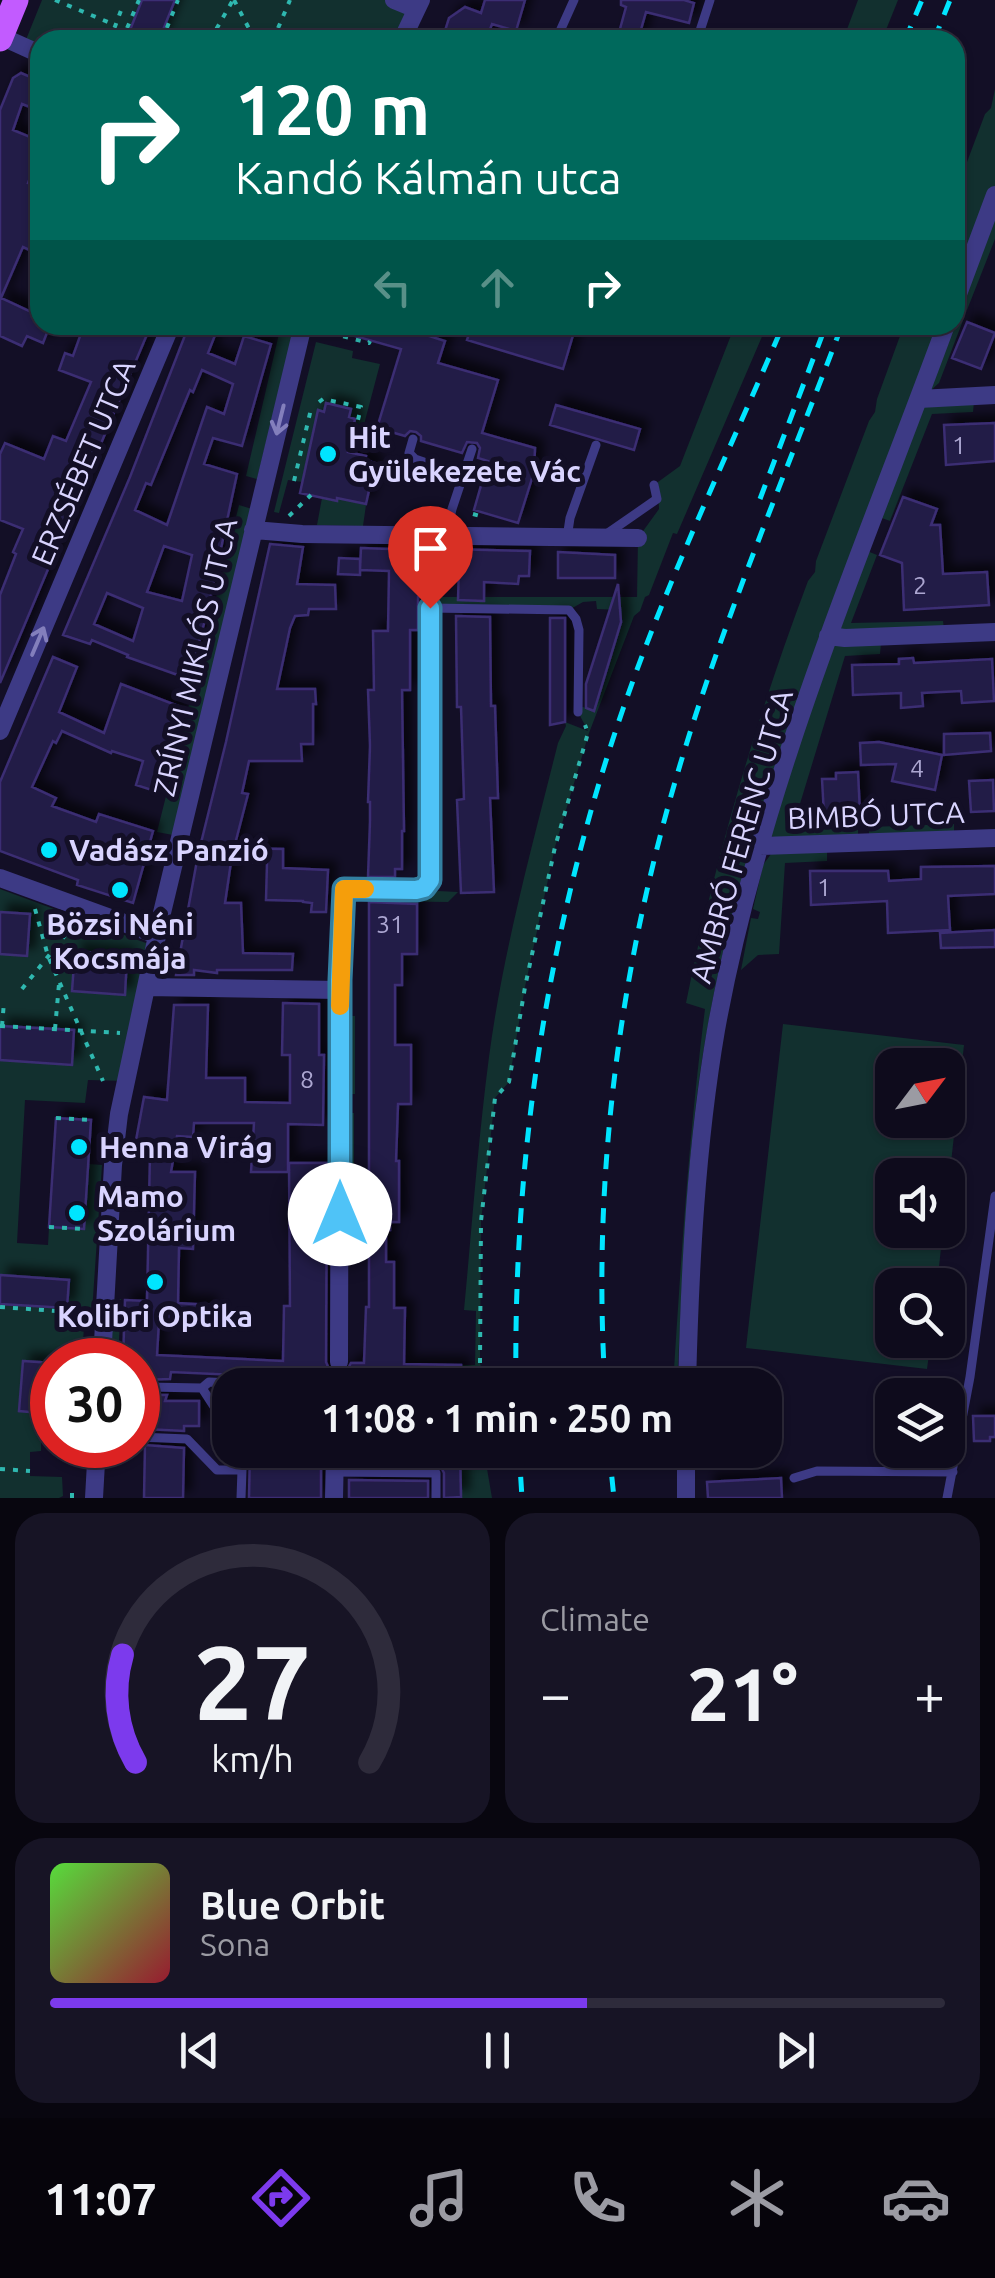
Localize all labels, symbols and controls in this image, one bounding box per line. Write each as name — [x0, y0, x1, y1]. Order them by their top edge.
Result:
icon: right — [70, 70, 200, 200]
text: 120 m — [235, 70, 430, 148]
text: Kandó Kálmán utca — [235, 152, 622, 203]
icon: left — [365, 260, 420, 315]
icon: ahead — [470, 260, 525, 315]
icon: right — [575, 260, 630, 315]
street label: ERZSÉBET UTCA — [23, 353, 142, 570]
one-way arrow — [270, 403, 288, 435]
place label: Hit Gyülekezete Vác — [348, 420, 581, 488]
house number: 1 — [952, 431, 966, 459]
marker: Hit Gyülekezete Vác — [317, 443, 339, 465]
pin — [388, 506, 473, 609]
street label: ZRÍNYI MIKLÓS UTCA — [145, 514, 244, 799]
icon: arrive — [403, 521, 458, 576]
house number: 2 — [913, 571, 927, 599]
one-way arrow — [30, 626, 48, 657]
street label: AMBRÓ FERENC UTCA — [683, 685, 799, 987]
house number: 4 — [910, 754, 924, 782]
street label: BIMBÓ UTCA — [787, 795, 966, 835]
place label: Vadász Panzió — [69, 833, 269, 867]
marker: Vadász Panzió — [38, 839, 60, 861]
house number: 1 — [817, 873, 831, 901]
marker: Bözsi Néni Kocsmája — [109, 879, 131, 901]
place label: Bözsi Néni Kocsmája — [46, 907, 194, 975]
house number: 31 — [376, 910, 404, 938]
north arrow — [875, 1048, 965, 1138]
map controls — [875, 1048, 965, 1468]
house number: 8 — [300, 1065, 314, 1093]
place label: Henna Virág — [99, 1130, 273, 1164]
marker: Henna Virág — [68, 1136, 90, 1158]
button: sound — [875, 1158, 965, 1248]
position arrow — [288, 1162, 392, 1266]
place label: Mamo Szolárium — [97, 1179, 236, 1247]
marker: Mamo Szolárium — [66, 1202, 88, 1224]
button: search — [875, 1268, 965, 1358]
marker: Kolibri Optika — [144, 1271, 166, 1293]
place label: Kolibri Optika — [57, 1299, 253, 1333]
speed limit sign: 30 — [30, 1338, 160, 1468]
button: layers — [875, 1378, 965, 1468]
text: 11:08 · 1 min · 250 m — [321, 1397, 673, 1439]
text: Climate — [540, 1601, 650, 1637]
text: 27 — [194, 1623, 311, 1740]
text: 21° — [687, 1651, 798, 1735]
text: − — [540, 1663, 571, 1724]
text: + — [914, 1663, 945, 1724]
text: km/h — [211, 1739, 294, 1779]
text: Blue Orbit — [200, 1884, 385, 1926]
text: Sona — [200, 1926, 270, 1962]
icon: previous — [172, 2023, 227, 2078]
icon: pause — [470, 2023, 525, 2078]
icon: next — [768, 2023, 823, 2078]
icon: directions — [246, 2163, 316, 2233]
icon: music — [404, 2163, 474, 2233]
icon: phone — [563, 2163, 633, 2233]
icon: climate — [722, 2163, 792, 2233]
icon: car — [881, 2163, 951, 2233]
text: 11:07 — [44, 2173, 157, 2224]

